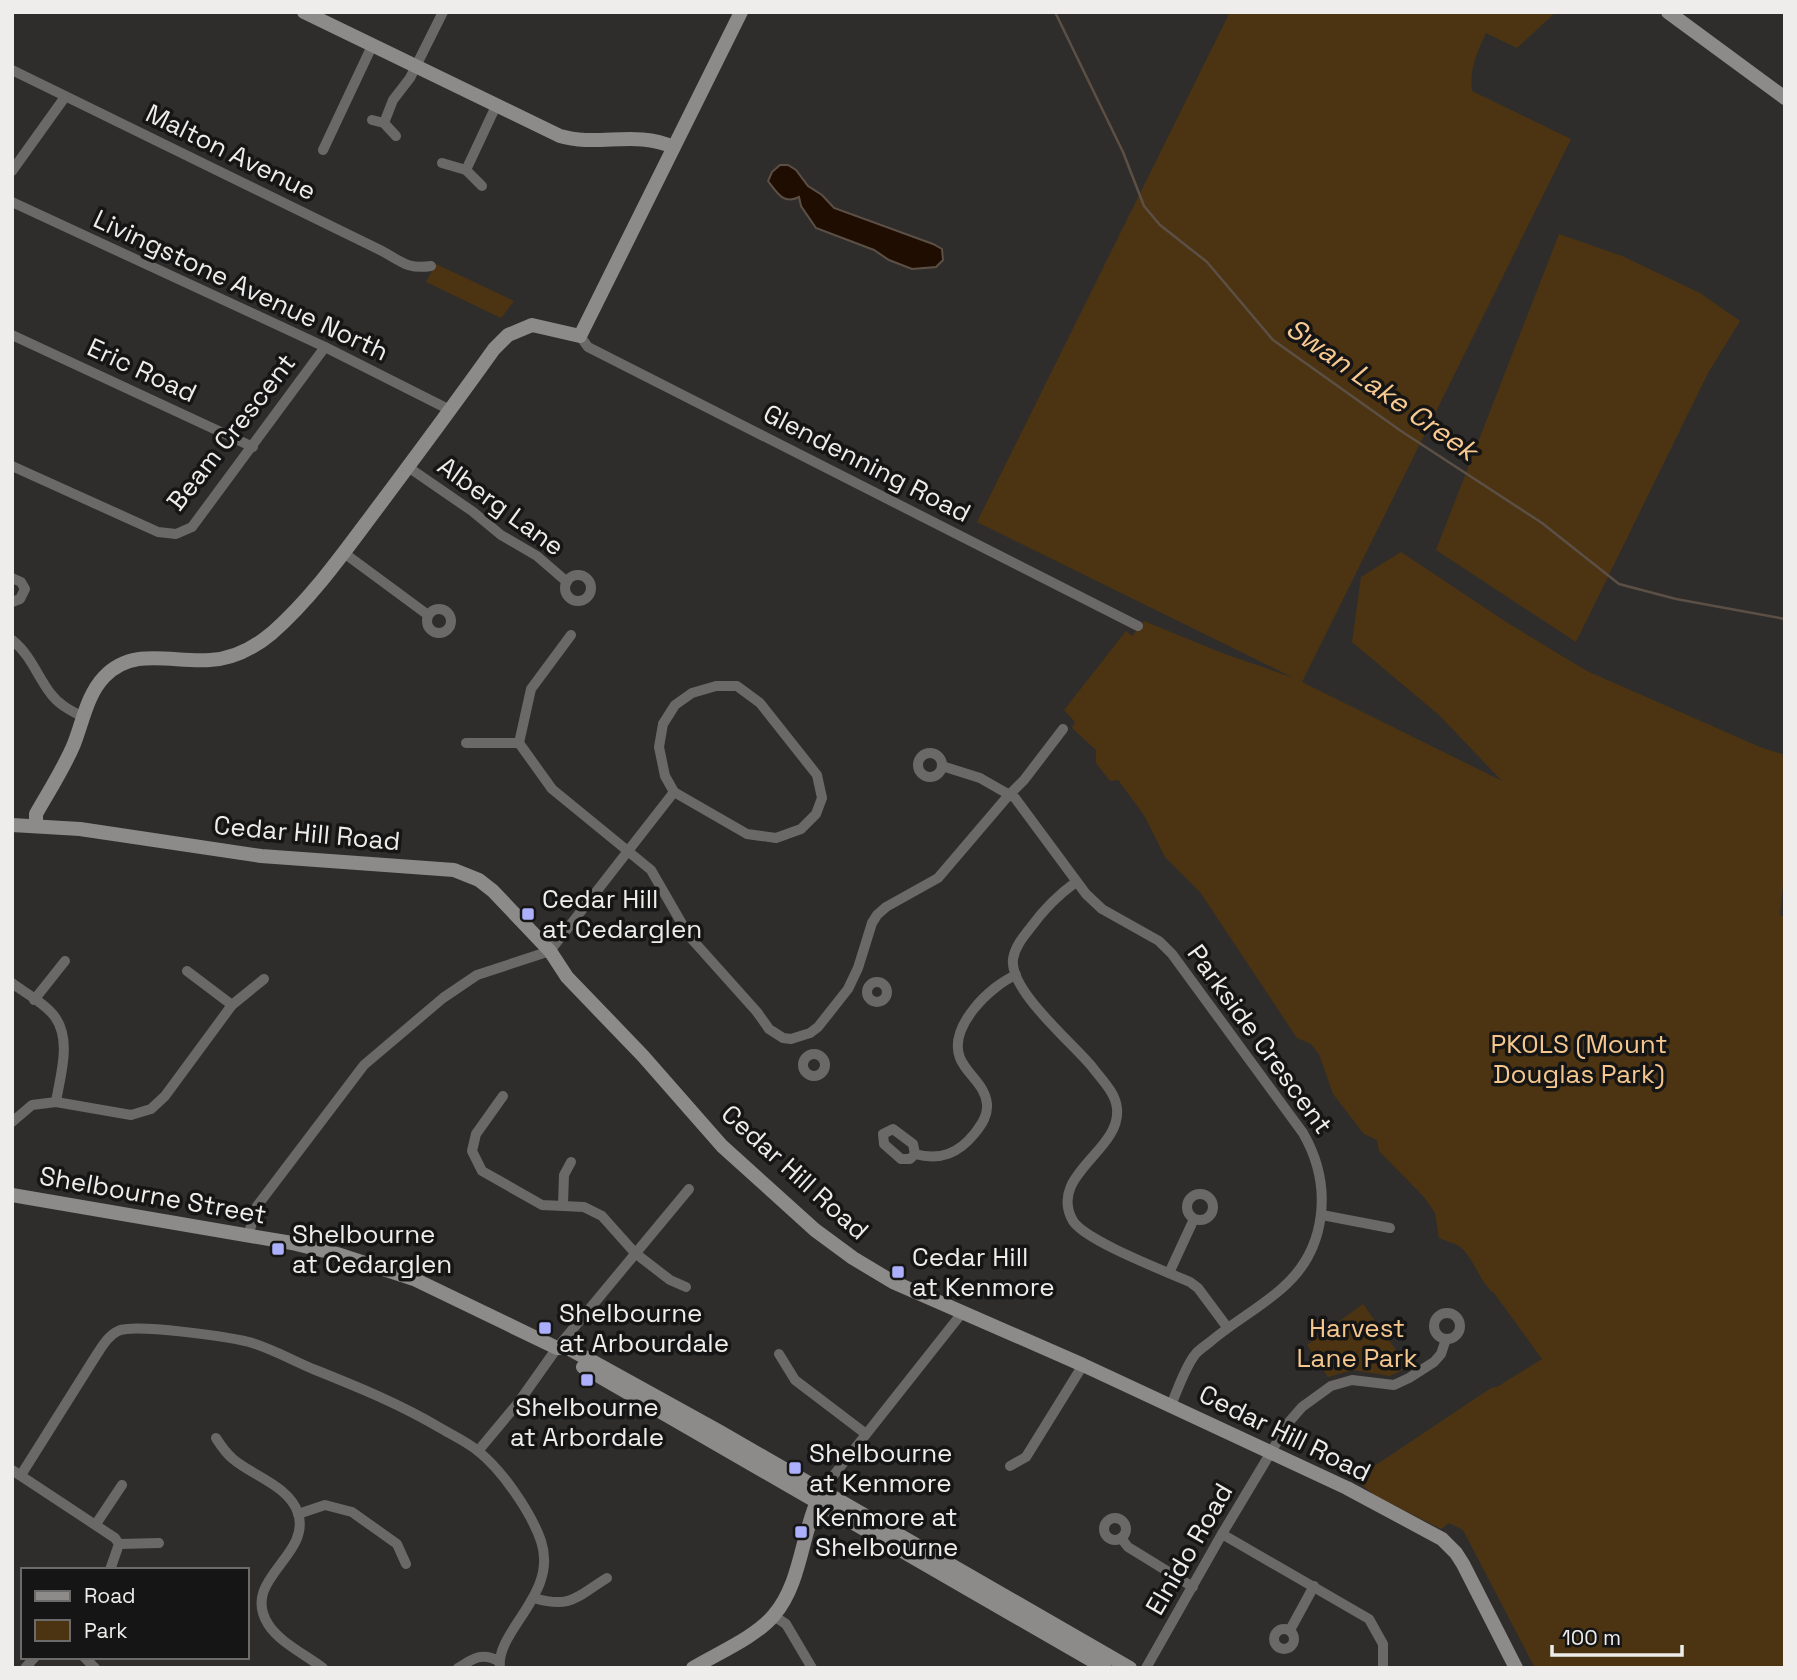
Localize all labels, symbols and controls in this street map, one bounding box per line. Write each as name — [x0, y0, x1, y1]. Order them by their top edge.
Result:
street label: Malton Avenue — [140, 96, 322, 208]
street label: Livingstone Avenue North — [88, 202, 394, 368]
water label: Swan Lake Creek — [1279, 310, 1487, 470]
street label: Eric Road — [82, 330, 202, 410]
street label: Beam Crescent — [159, 347, 303, 517]
street label: Glendenning Road — [758, 396, 976, 530]
street label: Alberg Lane — [431, 449, 571, 563]
street label: Cedar Hill Road — [212, 808, 402, 858]
place label: Cedar Hill at Cedarglen — [542, 882, 702, 946]
marker: Cedar Hill at Cedarglen — [520, 906, 536, 922]
street label: Parkside Crescent — [1180, 937, 1340, 1141]
park label: PKOLS (Mount Douglas Park) — [1491, 1027, 1667, 1091]
street label: Cedar Hill Road — [714, 1097, 876, 1247]
street label: Shelbourne Street — [37, 1158, 269, 1232]
place label: Shelbourne at Cedarglen — [292, 1217, 452, 1281]
place label: Cedar Hill at Kenmore — [912, 1240, 1055, 1304]
marker: Shelbourne at Cedarglen — [270, 1241, 286, 1257]
marker: Cedar Hill at Kenmore — [890, 1264, 906, 1280]
place label: Shelbourne at Arbourdale — [559, 1296, 729, 1360]
park label: Harvest Lane Park — [1296, 1311, 1418, 1375]
marker: Shelbourne at Arbourdale — [537, 1320, 553, 1336]
marker: Shelbourne at Arbordale — [579, 1372, 595, 1388]
street label: Cedar Hill Road — [1194, 1377, 1376, 1489]
place label: Shelbourne at Arbordale — [510, 1390, 664, 1454]
place label: Shelbourne at Kenmore — [809, 1436, 953, 1500]
marker: Shelbourne at Kenmore — [787, 1460, 803, 1476]
street label: Elnido Road — [1138, 1477, 1240, 1621]
place label: Kenmore at Shelbourne — [815, 1500, 959, 1564]
marker: Kenmore at Shelbourne — [793, 1524, 809, 1540]
legend — [21, 1568, 248, 1659]
text: Road — [84, 1582, 136, 1609]
scale bar — [1552, 1614, 1682, 1658]
text: Park — [84, 1617, 128, 1644]
text: 100 m — [1562, 1624, 1621, 1651]

